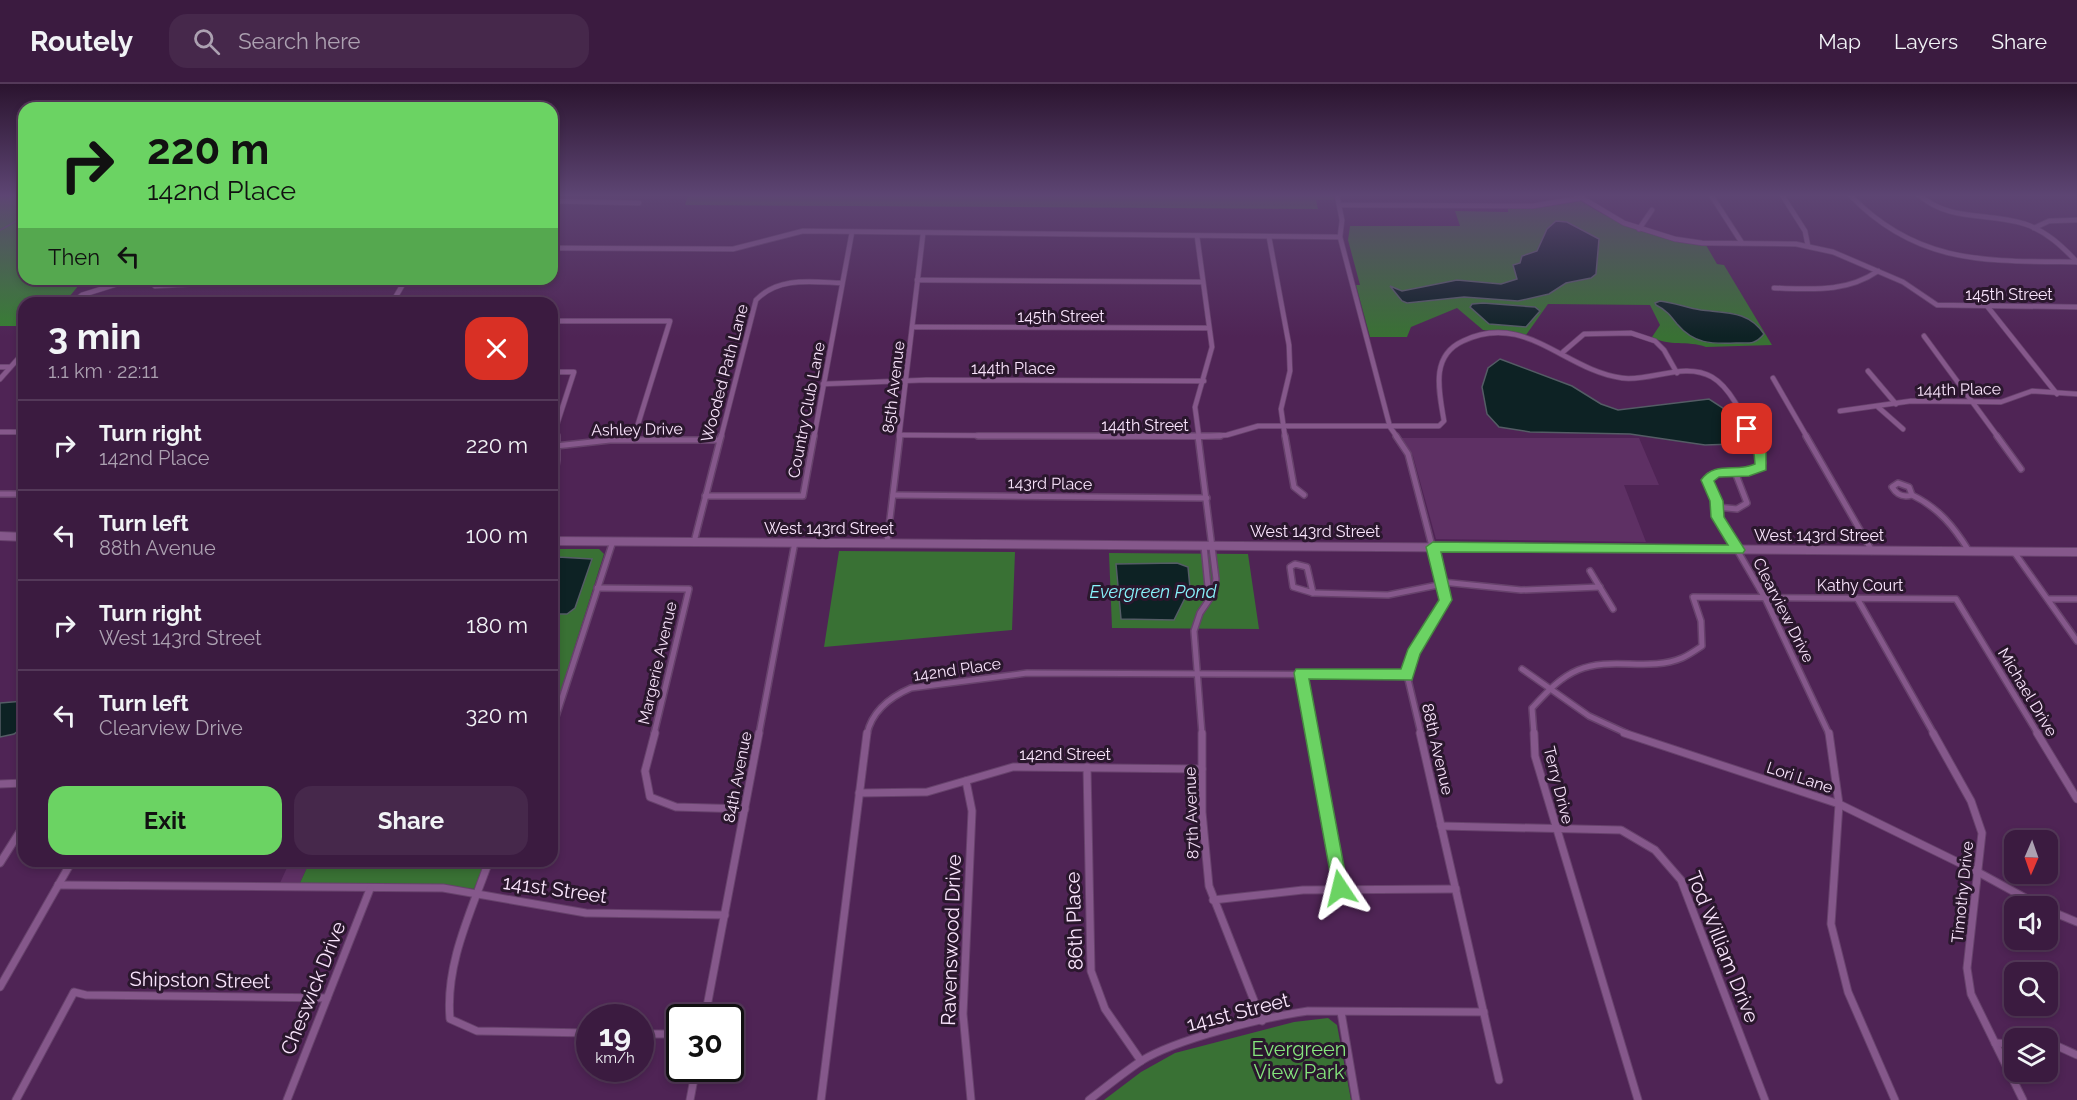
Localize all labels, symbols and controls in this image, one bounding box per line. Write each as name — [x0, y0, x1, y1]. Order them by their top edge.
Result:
search box — [169, 14, 589, 68]
text: Routely — [30, 25, 133, 58]
icon: search — [190, 25, 223, 58]
text: Search here — [238, 28, 360, 54]
text: Map — [1818, 29, 1861, 54]
text: Layers — [1894, 29, 1958, 54]
text: Share — [1991, 29, 2047, 54]
text: 220 m — [147, 125, 269, 174]
icon: right — [48, 126, 126, 204]
text: 142nd Place — [147, 175, 296, 206]
icon: left — [112, 240, 145, 273]
text: Then — [48, 244, 100, 270]
street label: 145th Street — [1965, 285, 2053, 304]
street label: Wooded Path Lane — [697, 302, 752, 444]
street label: 145th Street — [1017, 307, 1105, 326]
text: 3 min — [48, 315, 141, 357]
button: close — [465, 317, 528, 380]
street label: Country Club Lane — [784, 340, 829, 480]
street label: 85th Avenue — [878, 340, 909, 434]
text: 1.1 km · 22:11 — [48, 359, 159, 383]
street label: 144th Place — [971, 359, 1055, 378]
street label: 144th Place — [1917, 379, 2001, 400]
pin — [1721, 403, 1772, 454]
icon: arrive — [1730, 412, 1763, 445]
street label: 144th Street — [1101, 416, 1189, 435]
street label: Ashley Drive — [591, 419, 683, 440]
text: Turn right — [99, 420, 202, 446]
icon: right — [48, 429, 81, 462]
text: 220 m — [466, 432, 528, 458]
text: 142nd Place — [99, 446, 210, 470]
street label: 143rd Place — [1007, 473, 1092, 494]
text: Turn left — [99, 510, 189, 536]
icon: left — [48, 519, 81, 552]
street label: West 143rd Street — [764, 519, 895, 538]
text: 100 m — [466, 522, 528, 548]
street label: West 143rd Street — [1250, 522, 1381, 541]
street label: West 143rd Street — [1754, 526, 1885, 545]
text: 88th Avenue — [99, 536, 216, 560]
street label: Clearview Drive — [1749, 555, 1818, 666]
street label: Kathy Court — [1817, 576, 1904, 595]
water label: Evergreen Pond — [1090, 581, 1218, 602]
text: Turn right — [99, 600, 202, 626]
street label: Margerie Avenue — [634, 600, 681, 726]
icon: right — [48, 609, 81, 642]
text: 180 m — [466, 612, 528, 638]
text: West 143rd Street — [99, 626, 262, 650]
street label: Michael Drive — [1994, 645, 2061, 740]
street label: 142nd Place — [912, 654, 1002, 685]
text: Turn left — [99, 690, 189, 716]
icon: left — [48, 699, 81, 732]
street label: 88th Avenue — [1418, 701, 1457, 797]
text: 320 m — [465, 702, 528, 728]
text: Clearview Drive — [99, 716, 243, 740]
street label: 84th Avenue — [719, 730, 756, 824]
street label: Terry Drive — [1540, 744, 1577, 826]
street label: 142nd Street — [1019, 745, 1111, 764]
street label: Lori Lane — [1764, 758, 1835, 797]
street label: 87th Avenue — [1180, 766, 1203, 860]
button: Exit — [48, 786, 282, 855]
button: Share — [294, 786, 528, 855]
north arrow — [2004, 830, 2058, 884]
map controls — [2004, 830, 2058, 1082]
street label: Timothy Drive — [1948, 840, 1977, 944]
street label: Ravenswood Drive — [936, 854, 966, 1026]
position arrow — [1308, 856, 1372, 920]
street label: Tod William Drive — [1682, 868, 1764, 1027]
street label: 141st Street — [501, 870, 609, 908]
street label: 86th Place — [1060, 871, 1088, 971]
button: sound — [2004, 896, 2058, 950]
street label: Cheswick Drive — [275, 918, 351, 1058]
button: search — [2004, 962, 2058, 1016]
street label: Shipston Street — [129, 967, 271, 993]
street label: 141st Street — [1184, 988, 1292, 1036]
speed limit sign: 30 — [666, 1004, 744, 1082]
text: 19 — [599, 1018, 631, 1053]
button: layers — [2004, 1028, 2058, 1082]
park label: Evergreen View Park — [1252, 1037, 1346, 1084]
text: km/h — [595, 1049, 635, 1067]

